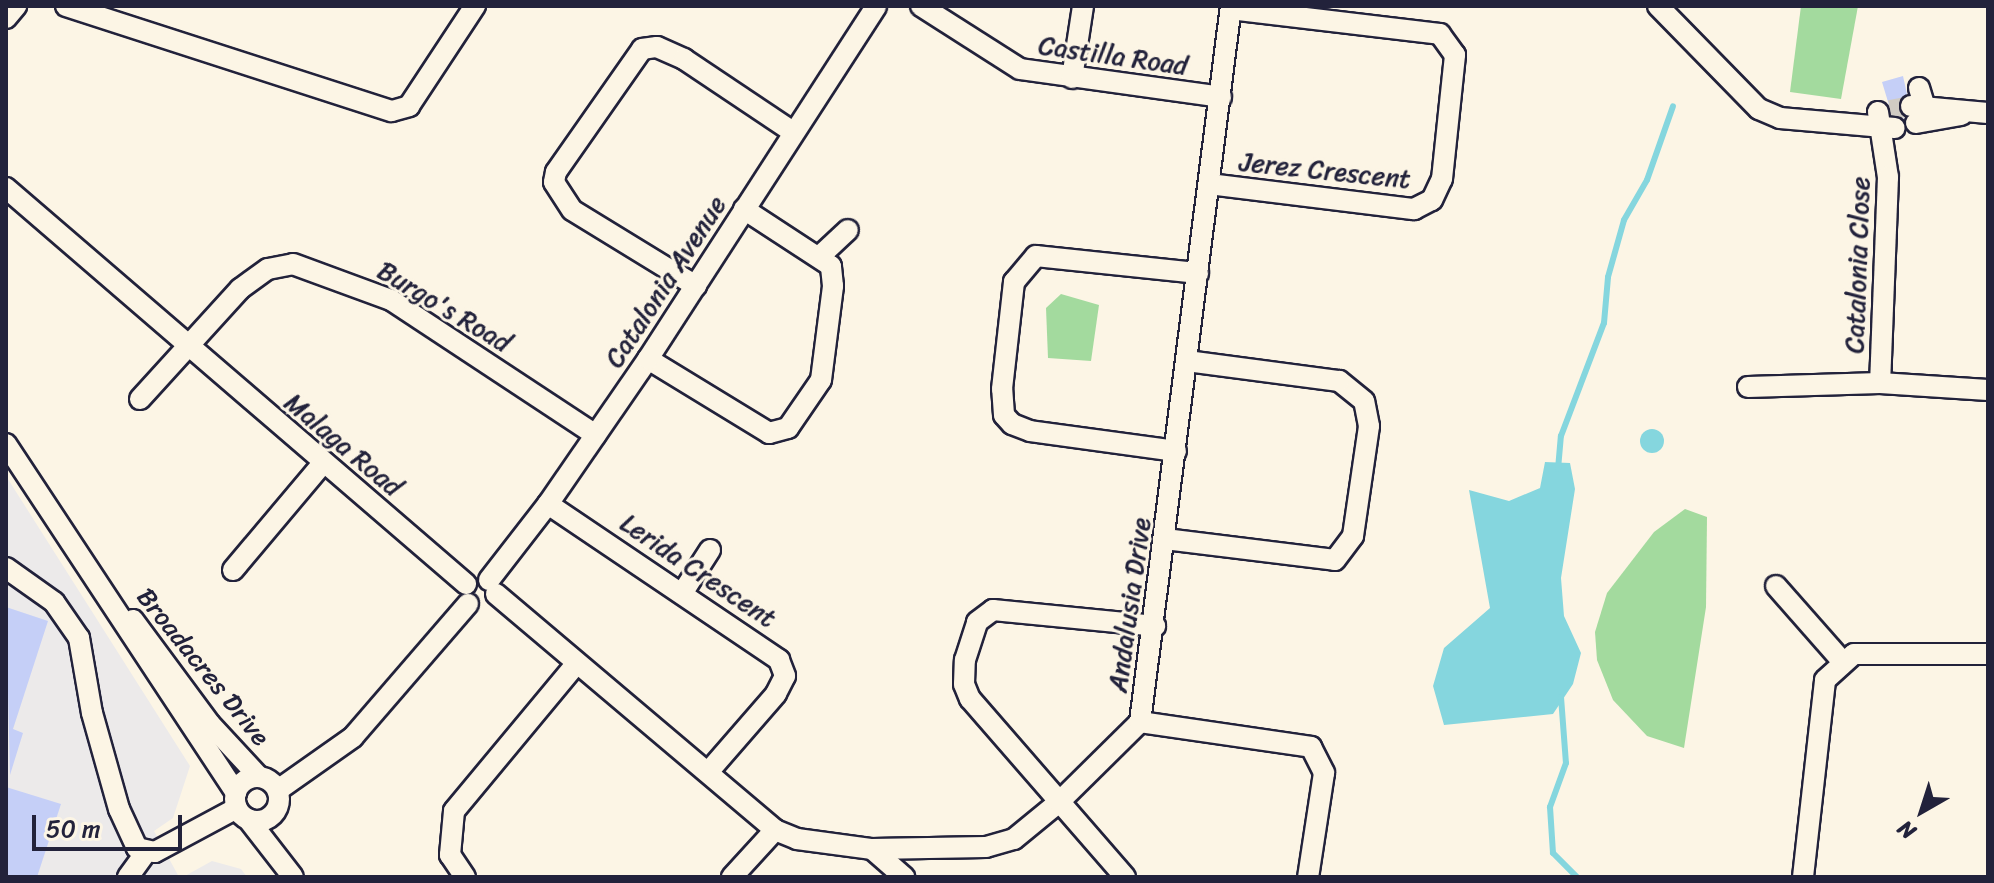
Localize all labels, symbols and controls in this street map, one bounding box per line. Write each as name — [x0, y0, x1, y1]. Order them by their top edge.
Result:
street label: Castilla Road — [1036, 30, 1190, 82]
street label: Jerez Crescent — [1238, 146, 1412, 196]
street label: Catalonia Close — [1839, 176, 1877, 354]
street label: Catalonia Avenue — [599, 190, 733, 374]
street label: Burgo's Road — [372, 255, 516, 359]
street label: Malaga Road — [278, 387, 408, 503]
street label: Lerida Crescent — [614, 508, 782, 634]
street label: Andalusia Drive — [1102, 515, 1158, 695]
street label: Broadacres Drive — [130, 582, 276, 752]
north arrow — [1882, 771, 1962, 851]
scale bar — [36, 799, 186, 849]
text: 50 m — [46, 808, 101, 850]
text: N — [1888, 810, 1925, 850]

